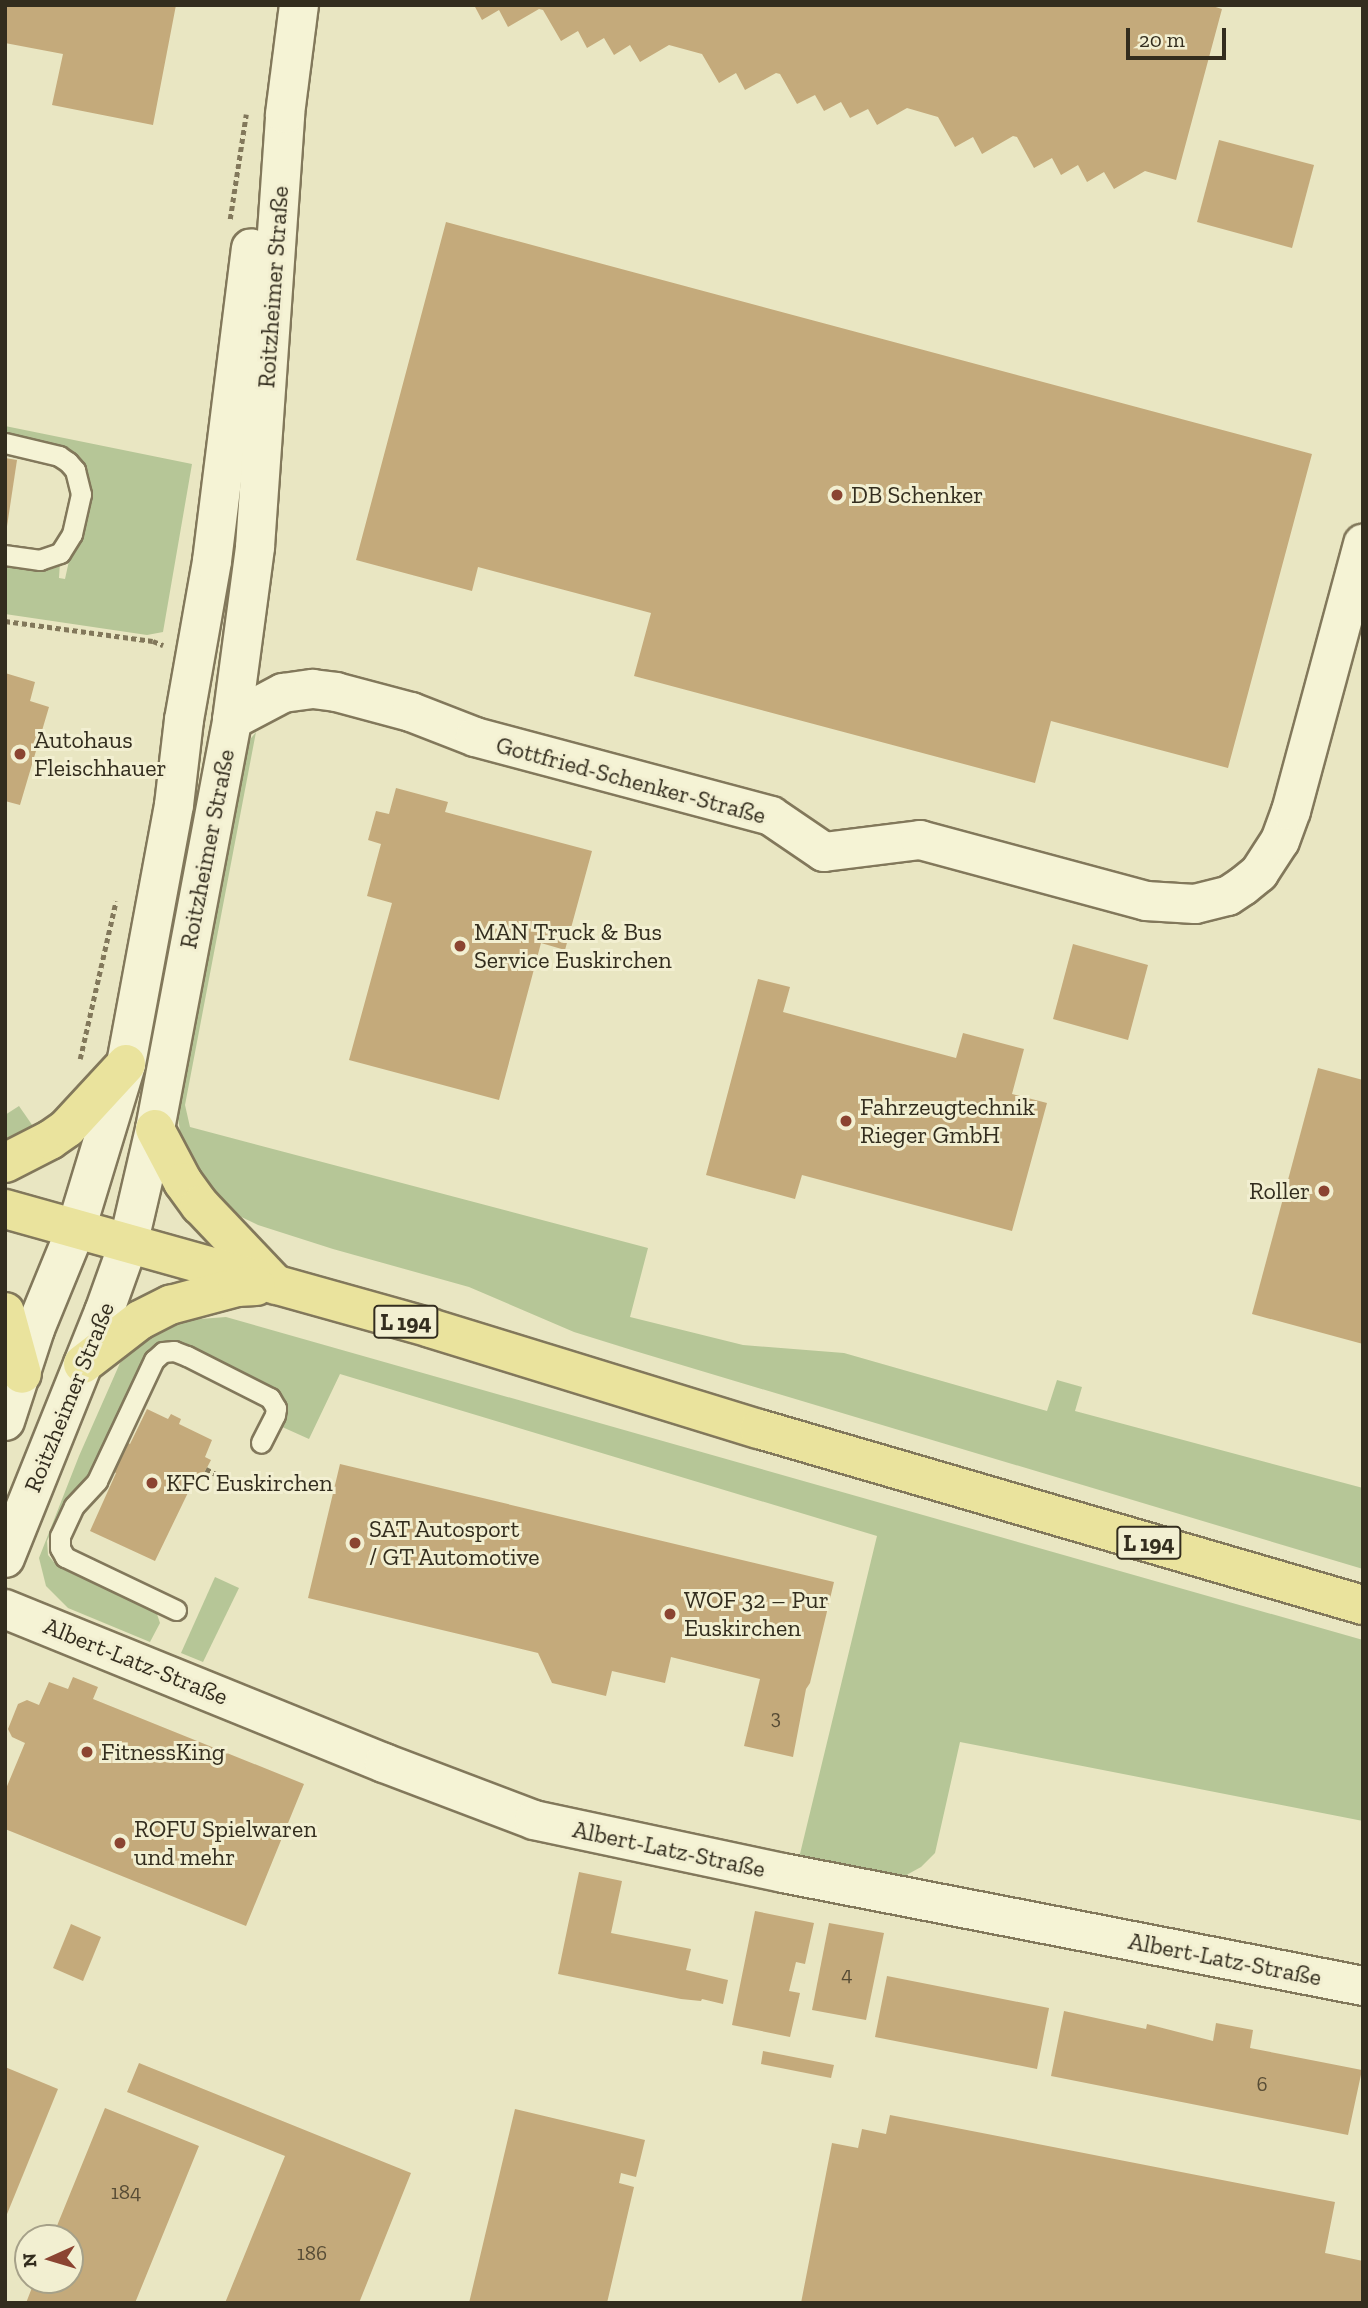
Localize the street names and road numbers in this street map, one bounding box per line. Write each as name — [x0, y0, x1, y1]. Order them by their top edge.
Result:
street label: Roitzheimer Straße — [252, 185, 294, 389]
street label: Gottfried-Schenker-Straße — [493, 730, 769, 830]
street label: Roitzheimer Straße — [174, 747, 240, 951]
street label: Roitzheimer Straße — [18, 1298, 120, 1496]
road number: L 194 — [373, 1302, 439, 1342]
road number: L 194 — [1116, 1524, 1182, 1562]
street label: Albert-Latz-Straße — [40, 1611, 232, 1711]
street label: Albert-Latz-Straße — [570, 1815, 768, 1883]
street label: Albert-Latz-Straße — [1126, 1926, 1324, 1992]

